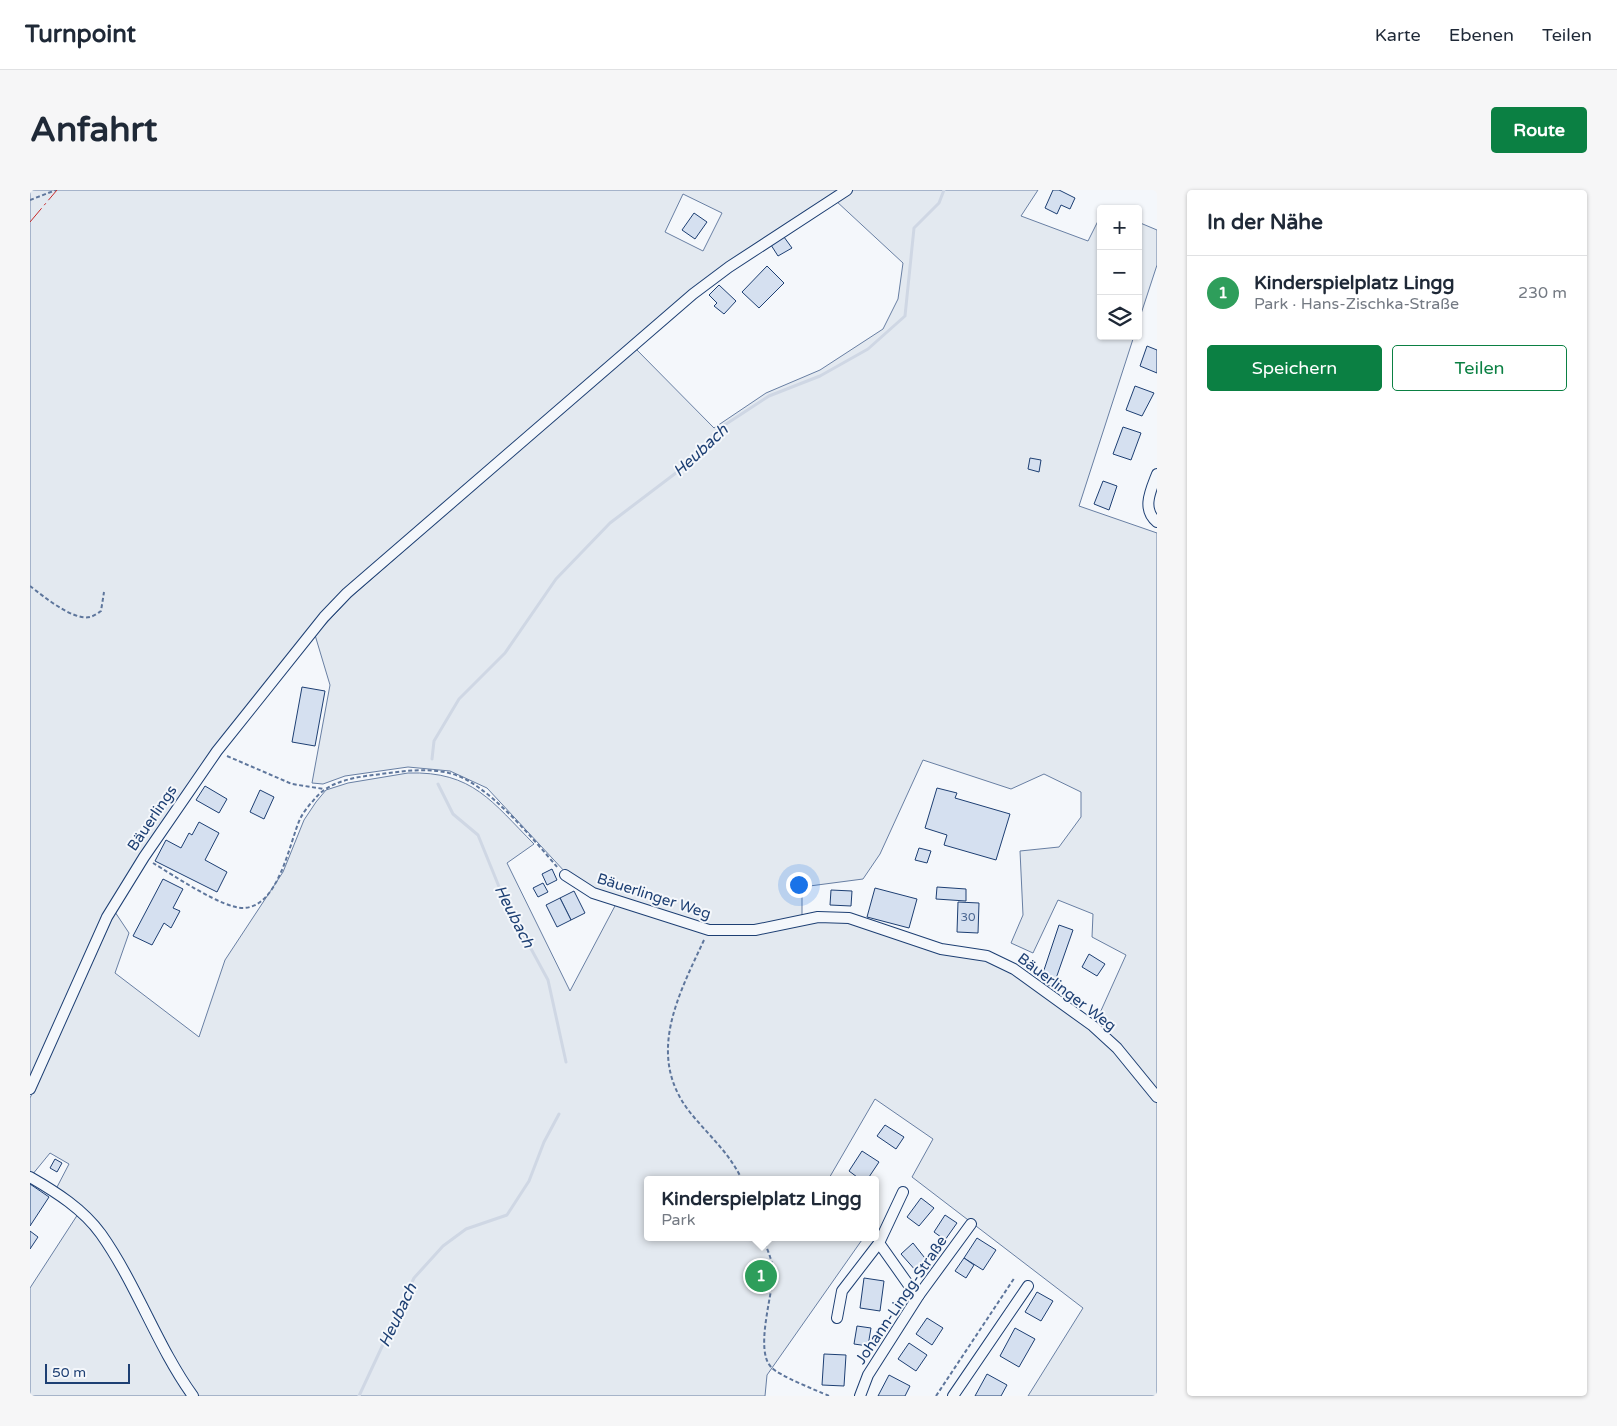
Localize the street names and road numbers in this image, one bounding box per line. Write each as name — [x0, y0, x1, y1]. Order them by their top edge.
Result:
street label: Bäuerlings — [123, 782, 181, 854]
street label: Bäuerlinger Weg — [595, 869, 713, 923]
street label: Bäuerlinger Weg — [1014, 949, 1120, 1035]
street label: Johann-Lingg-Straße — [851, 1232, 951, 1368]

